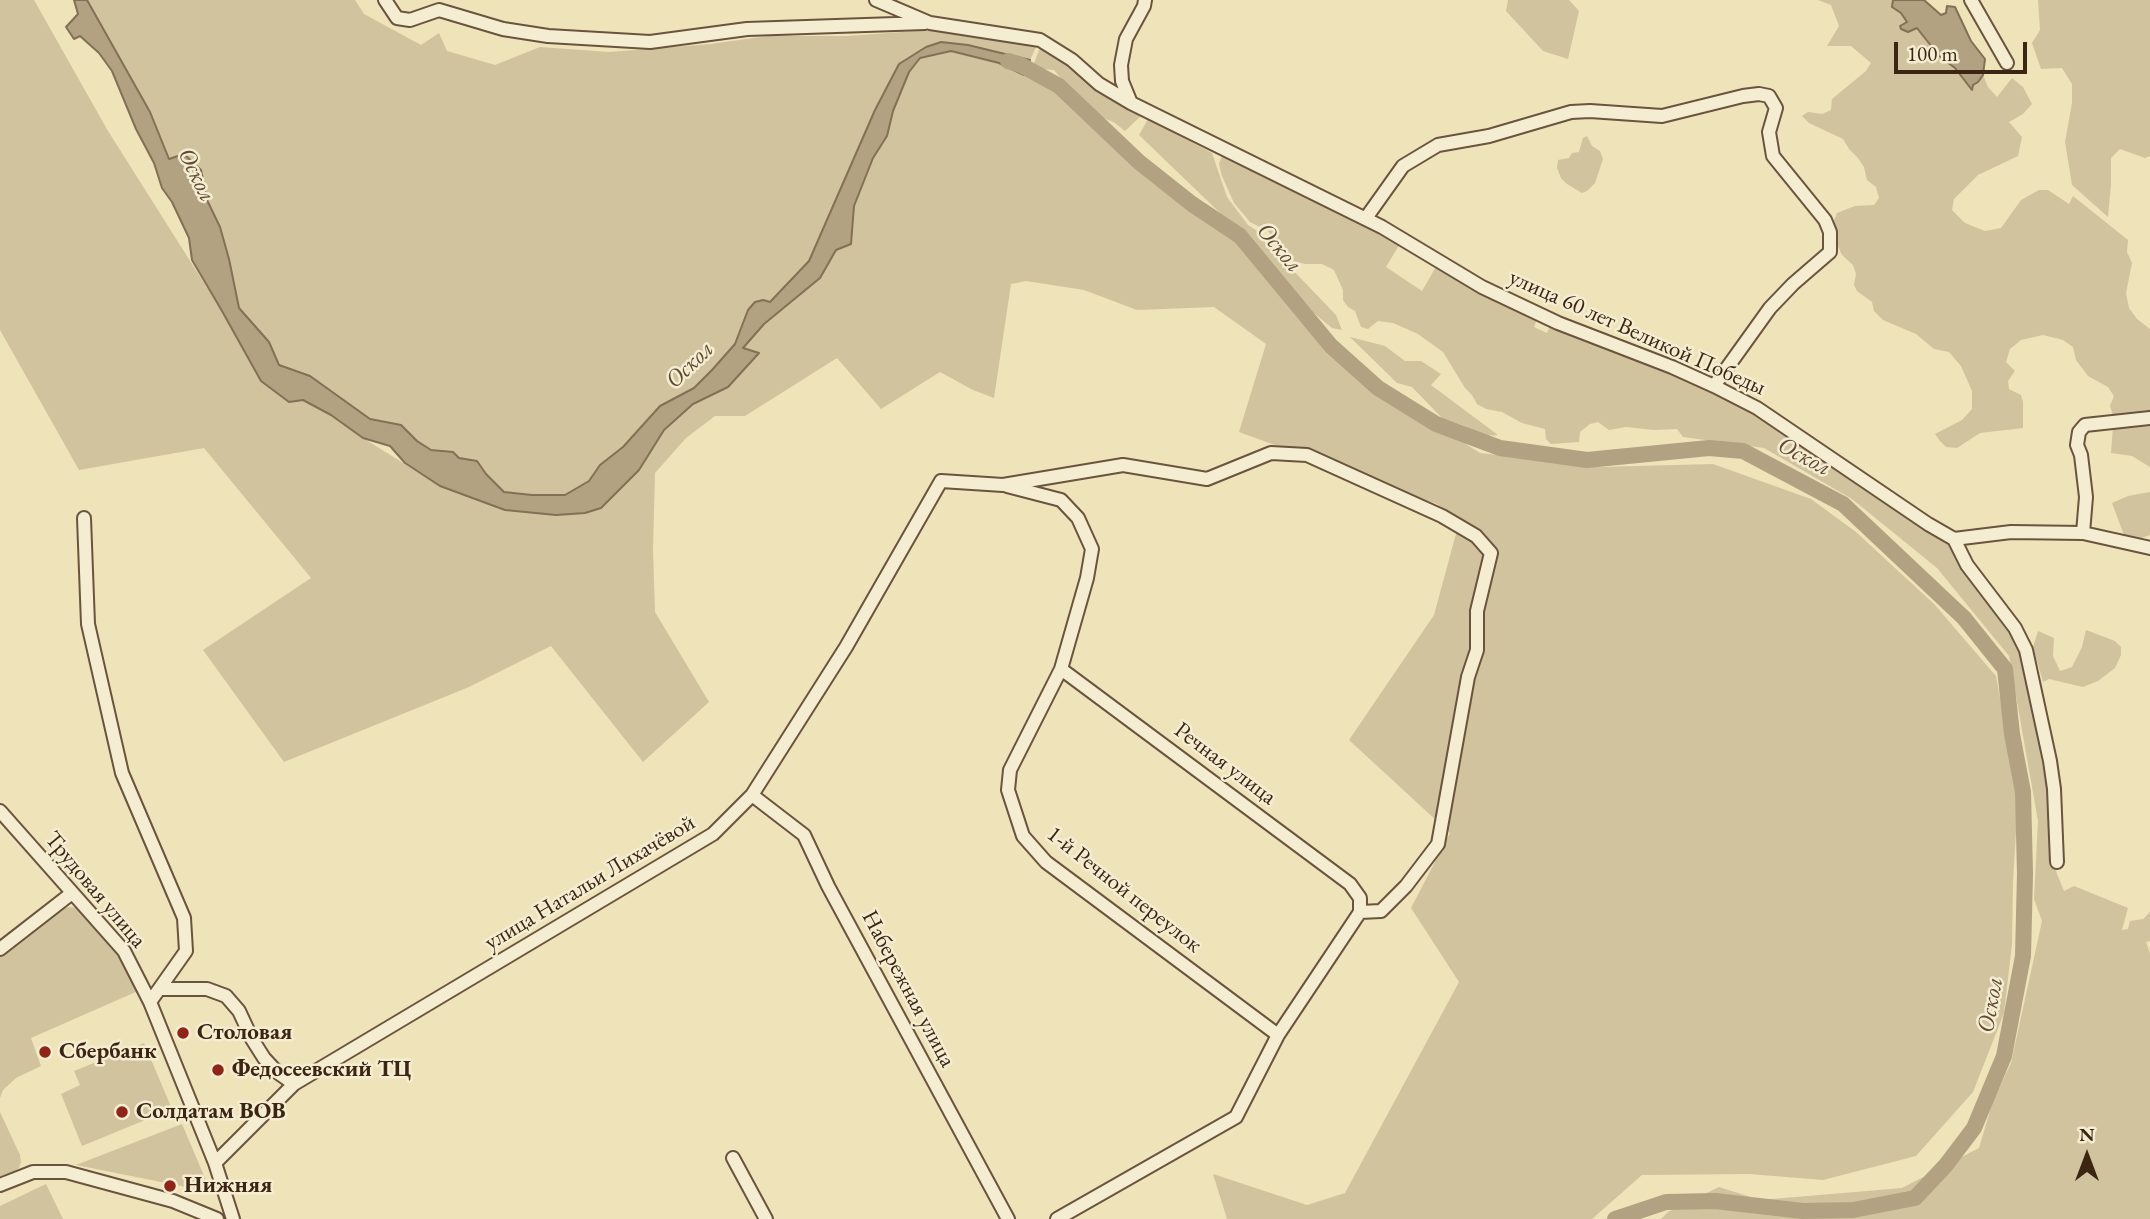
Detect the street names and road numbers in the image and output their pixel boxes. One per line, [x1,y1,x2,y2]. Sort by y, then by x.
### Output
street label: улица 60 лет Великой Победы [1504,264,1770,402]
street label: Речная улица [1169,717,1281,811]
street label: улица Натальи Лихачёвой [480,809,700,957]
street label: 1-й Речной переулок [1041,821,1207,959]
street label: Трудовая улица [38,826,152,954]
street label: Набережная улица [855,906,961,1072]

